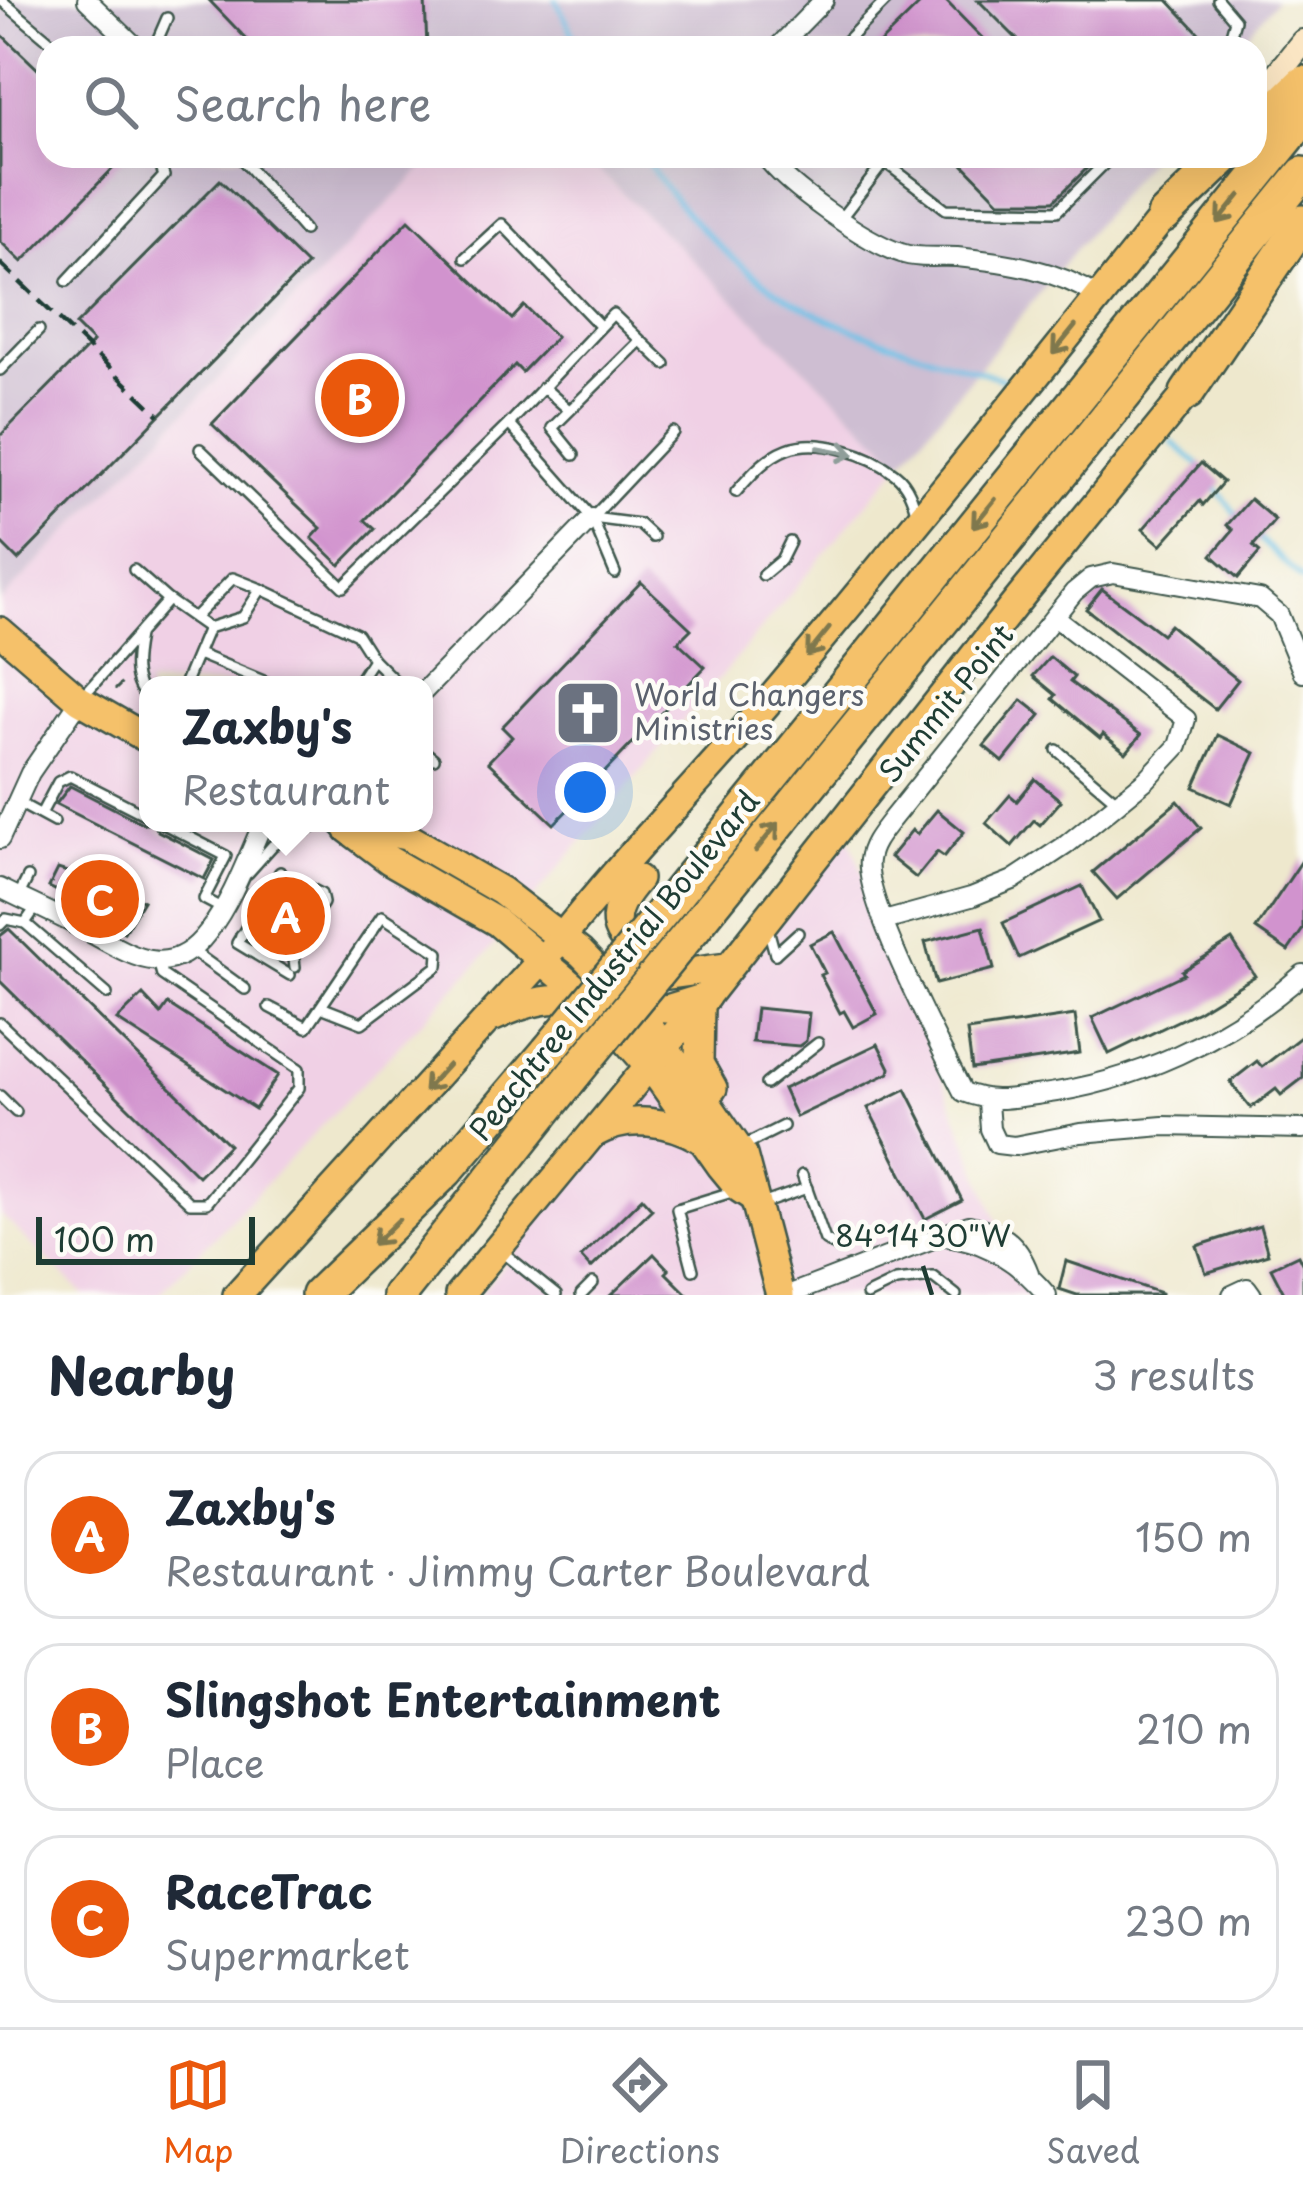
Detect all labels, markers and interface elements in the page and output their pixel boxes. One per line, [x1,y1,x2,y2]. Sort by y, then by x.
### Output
search box [36,36,1267,168]
text: Search here [174,68,431,136]
icon: search [78,69,144,135]
one-way arrow [1216,193,1243,225]
one-way arrow [1051,324,1078,355]
pin: B [321,353,399,443]
one-way arrow [816,440,854,463]
one-way arrow [971,496,998,528]
street label: Summit Point [867,613,1023,792]
one-way arrow [805,626,831,658]
place label: World Changers Ministries [634,671,864,750]
popup [139,676,433,832]
church icon: World Changers Ministries [553,678,623,748]
text: Zaxby's [182,691,352,759]
text: Restaurant [182,759,390,818]
your location [555,762,615,822]
street label: Peachtree Industrial Boulevard [457,779,769,1149]
one-way arrow [753,822,780,853]
pin: C [61,854,139,944]
pin: A [247,871,325,961]
one-way arrow [423,1062,450,1092]
scale bar [36,1211,255,1264]
text: 84°14'30"W [835,1212,1011,1257]
text: 100 m [54,1213,155,1263]
one-way arrow [372,1217,401,1245]
text: Nearby [48,1335,235,1412]
text: 3 results [1092,1344,1255,1403]
text: Zaxby's [165,1472,336,1540]
text: A [75,1506,105,1565]
text: 150 m [1135,1506,1252,1565]
text: Restaurant · Jimmy Carter Boulevard [165,1540,870,1599]
text: Slingshot Entertainment [165,1664,721,1732]
text: B [77,1698,103,1757]
text: 210 m [1136,1698,1252,1757]
text: Place [165,1732,265,1791]
text: RaceTrac [165,1856,372,1924]
text: C [75,1890,105,1949]
text: 230 m [1125,1890,1252,1949]
text: Supermarket [165,1924,410,1983]
tab: Map [163,2052,234,2174]
tab: Directions [560,2052,720,2174]
tab: Saved [1046,2052,1140,2174]

